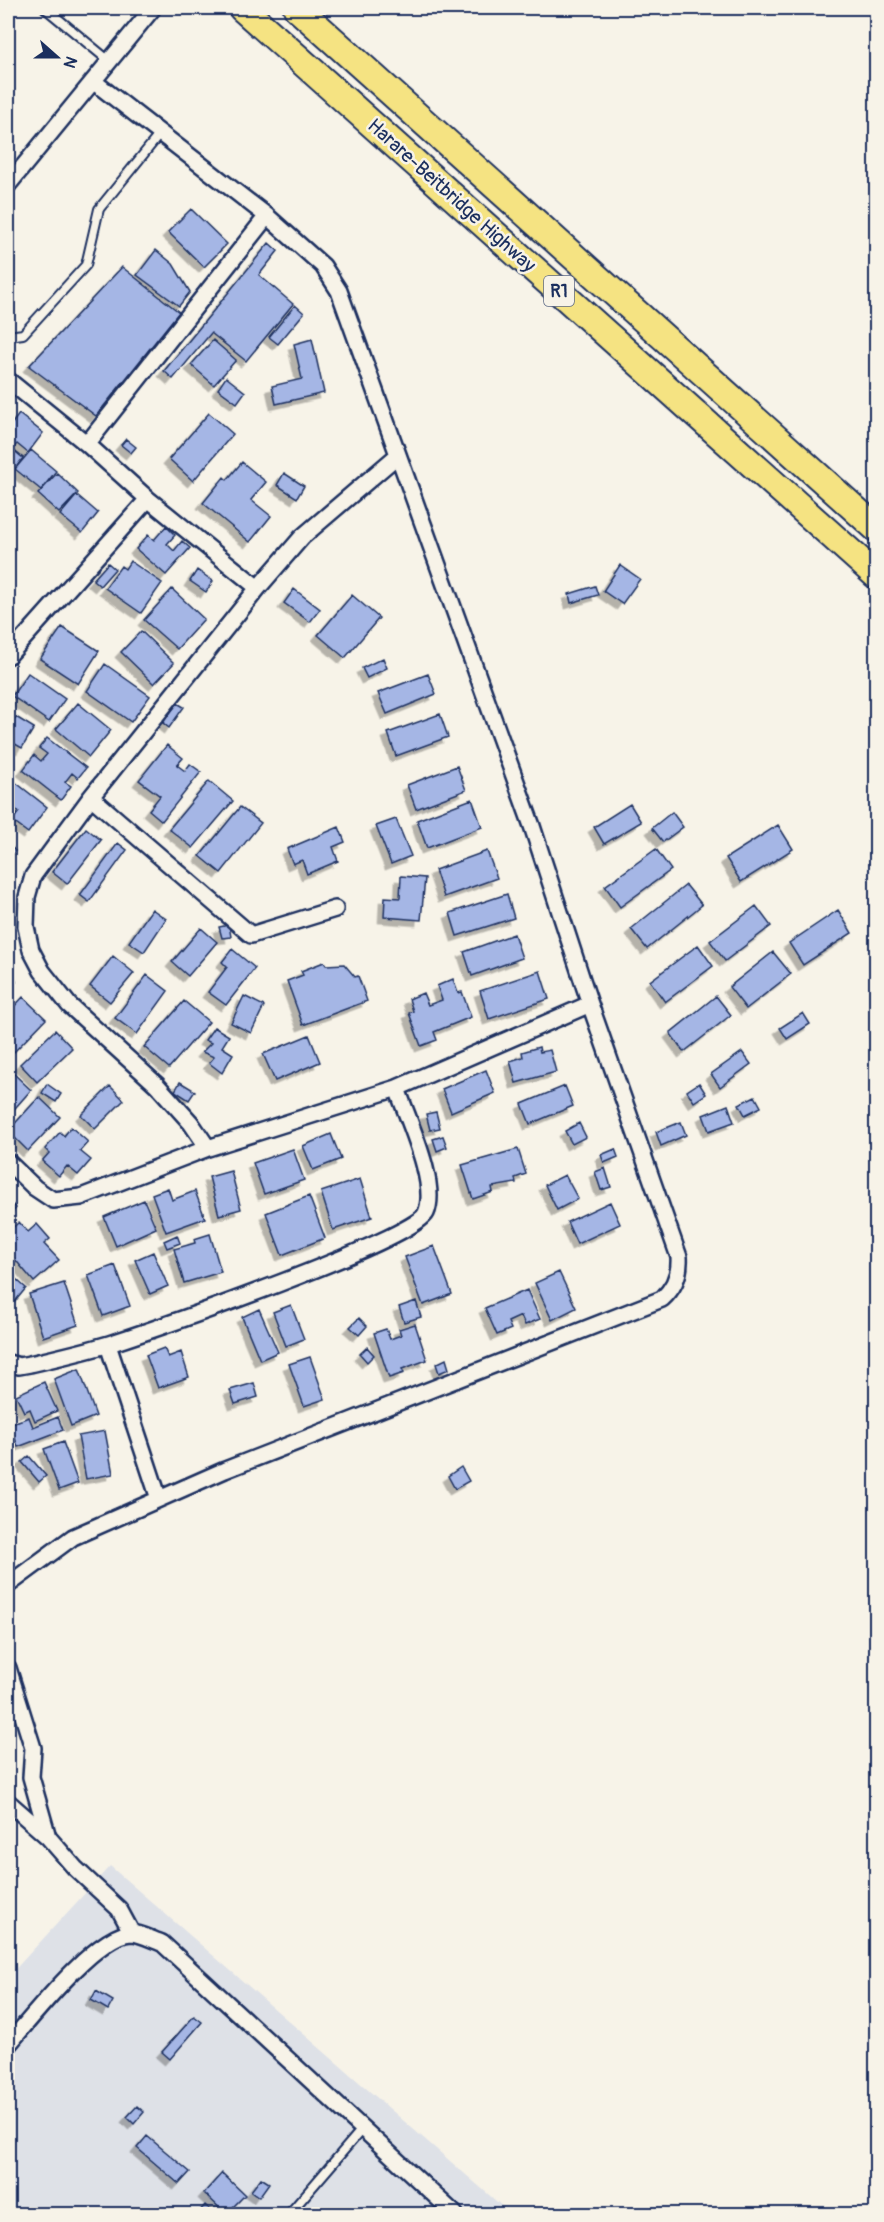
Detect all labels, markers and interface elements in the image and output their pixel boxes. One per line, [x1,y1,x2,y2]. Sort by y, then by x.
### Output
north arrow [27,27,87,87]
text: N [59,53,81,71]
street label: Harare-Beitbridge Highway [362,113,541,278]
road number: R1 [544,276,574,306]

